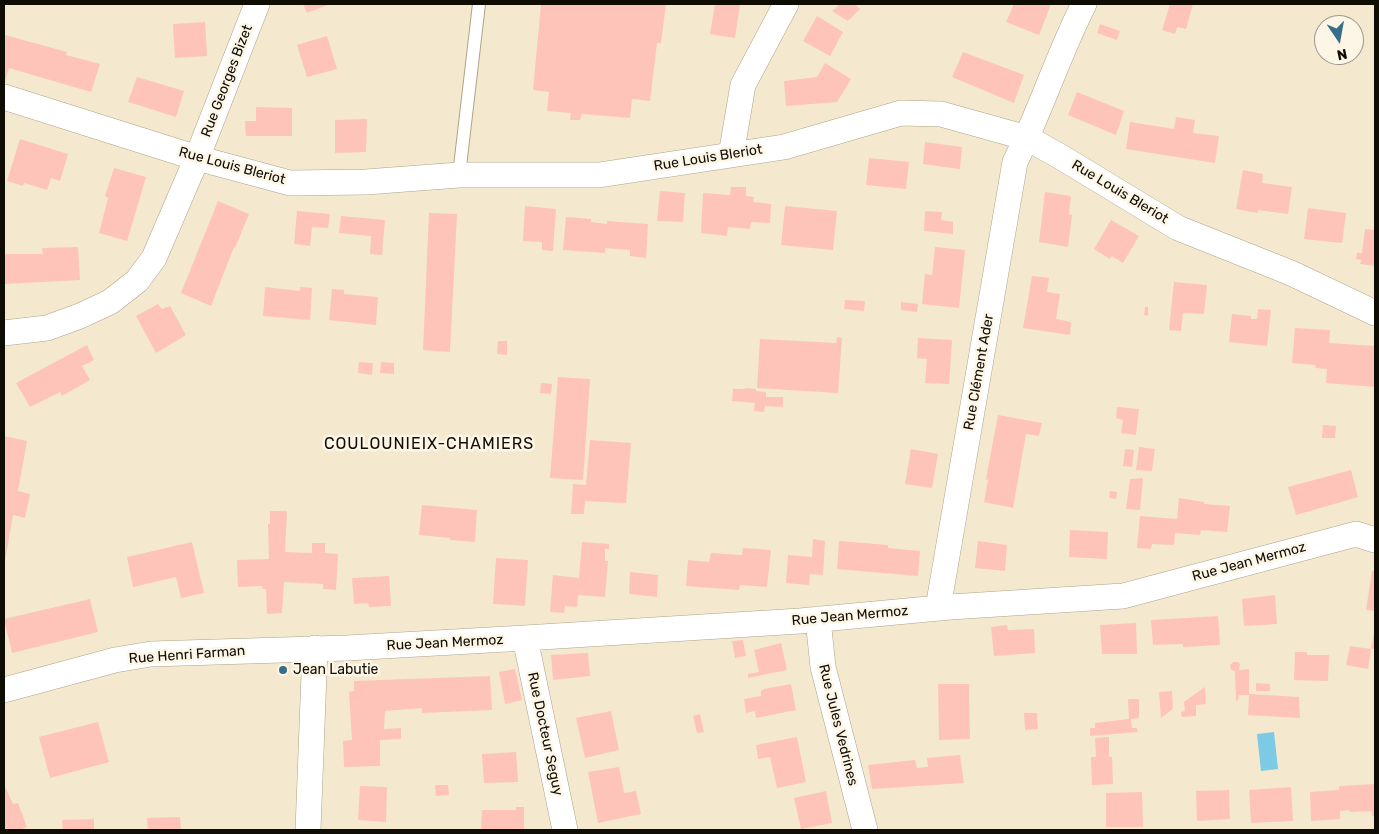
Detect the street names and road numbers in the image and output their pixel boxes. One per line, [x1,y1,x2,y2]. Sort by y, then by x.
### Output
street label: Rue Georges Bizet [198,22,256,140]
street label: Rue Louis Bleriot [652,141,764,175]
street label: Rue Louis Bleriot [177,144,287,188]
street label: Rue Louis Bleriot [1069,157,1171,227]
street label: Rue Clément Ader [961,313,997,431]
street label: Rue Jean Mermoz [1190,539,1308,585]
street label: Rue Jean Mermoz [791,603,909,629]
street label: Rue Jean Mermoz [386,632,504,654]
street label: Rue Henri Farman [128,643,246,667]
street label: Rue Jules Vedrines [815,662,861,788]
street label: Rue Docteur Seguy [524,671,566,797]

